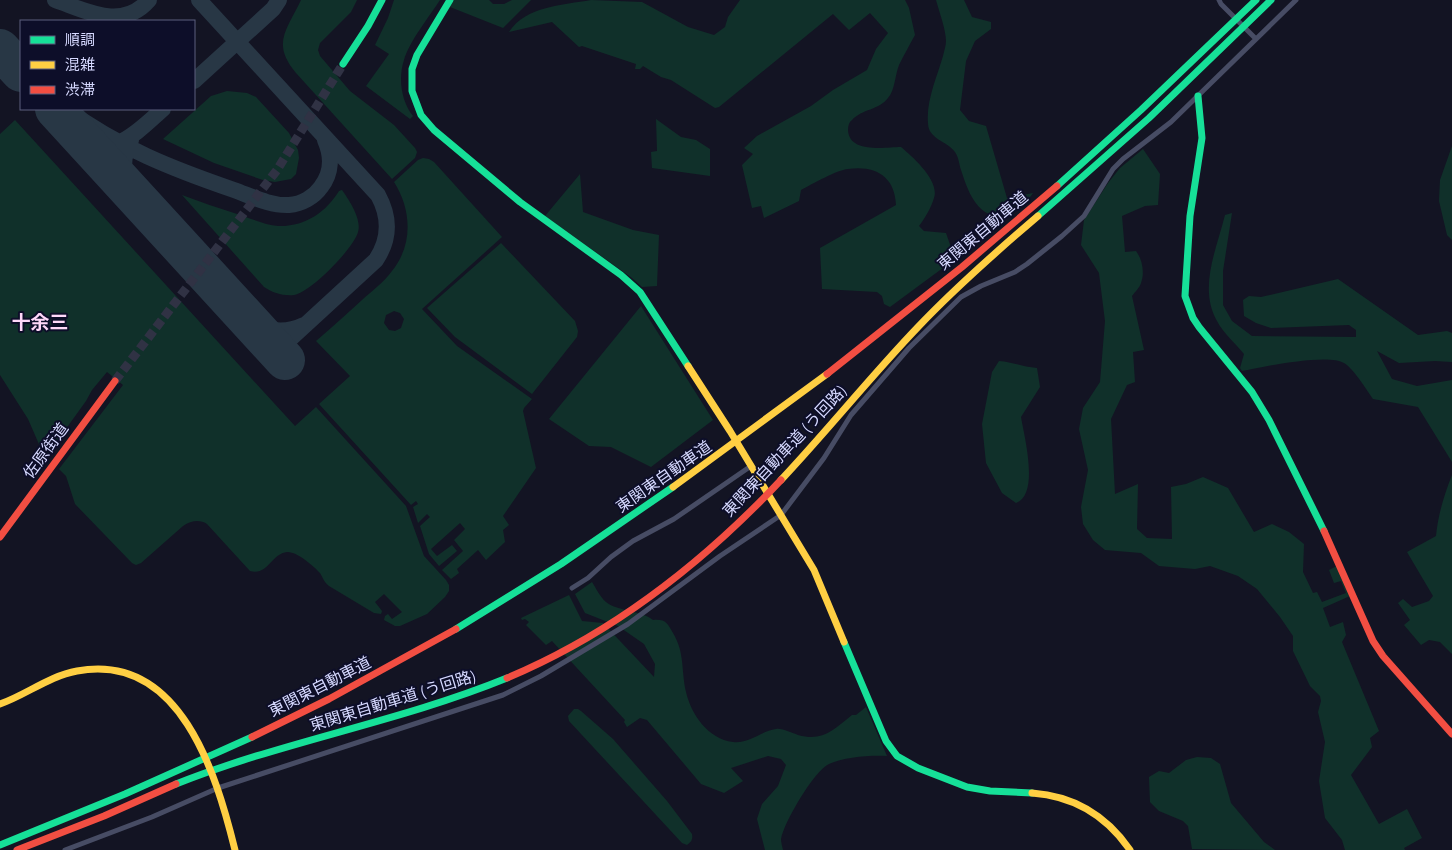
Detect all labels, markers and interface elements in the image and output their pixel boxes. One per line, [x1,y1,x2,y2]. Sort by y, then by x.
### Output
legend [20,20,195,110]
text: 順調 [65,30,95,51]
text: 混雑 [65,55,95,76]
text: 渋滞 [65,80,95,101]
street label: 東関東自動車道 [933,187,1033,275]
district label: 十余三 [11,310,69,337]
street label: 東関東自動車道 (う回路) [718,380,852,522]
street label: 佐原街道 [18,419,74,483]
street label: 東関東自動車道 [612,436,716,518]
street label: 東関東自動車道 [265,652,375,722]
street label: 東関東自動車道 (う回路) [307,665,479,737]

